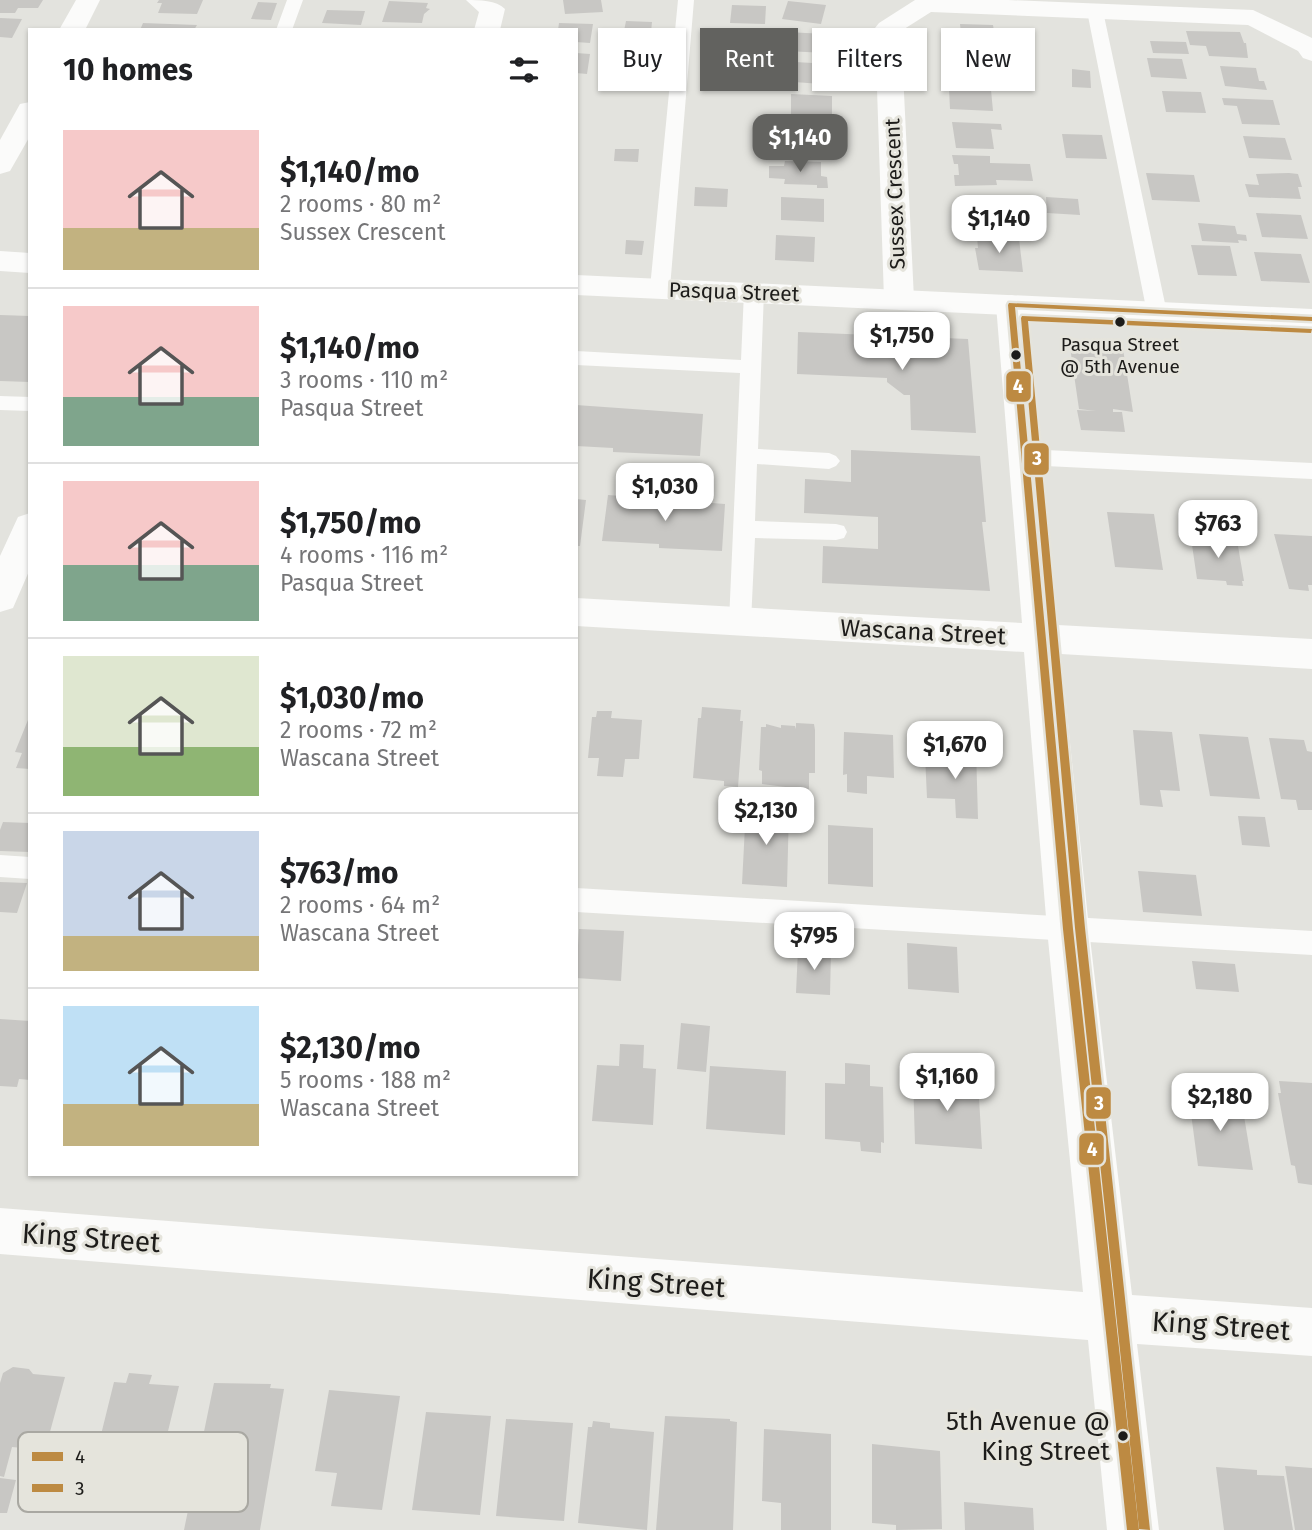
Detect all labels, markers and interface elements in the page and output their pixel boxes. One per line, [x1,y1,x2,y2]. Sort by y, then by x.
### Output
chip: Buy [598,28,686,91]
chip: Rent [700,28,798,91]
chip: Filters [812,28,927,91]
chip: New [941,28,1035,91]
icon: filters [505,51,543,89]
text: 10 homes [63,52,193,88]
pin: $1,140 [743,114,857,174]
street label: Sussex Crescent [879,118,911,270]
text: $1,140 [769,123,831,151]
text: $1,140/mo [280,154,420,190]
icon: home [119,158,203,242]
text: 2 rooms · 80 m² [280,190,441,218]
pin: $1,140 [942,196,1056,255]
text: $1,140 [968,204,1030,232]
text: Sussex Crescent [280,218,446,246]
street label: Pasqua Street [668,277,800,307]
pin: $1,750 [845,312,959,372]
marker: Pasqua Street @ 5th Avenue [1113,315,1127,329]
text: $1,750 [870,321,934,349]
text: $1,140/mo [280,330,420,366]
place label: Pasqua Street @ 5th Avenue [1060,333,1180,378]
icon: home [119,334,203,418]
unlabelled marker [1009,348,1023,362]
text: 3 rooms · 110 m² [280,366,448,394]
line badge: 4 [1005,370,1032,403]
text: 4 [1013,375,1024,398]
text: Pasqua Street [280,394,423,422]
line badge: 3 [1023,442,1050,476]
text: 3 [1031,447,1042,470]
pin: $1,030 [608,463,722,523]
text: $1,030 [632,472,698,500]
pin: $763 [1177,500,1259,560]
text: $1,750/mo [280,505,421,541]
icon: home [119,509,203,593]
text: $763 [1194,509,1242,537]
text: 4 rooms · 116 m² [280,541,448,569]
text: Pasqua Street [280,569,423,597]
street label: Wascana Street [839,614,1007,650]
text: $1,030/mo [280,680,424,716]
icon: home [119,684,203,768]
text: 2 rooms · 72 m² [280,716,437,744]
pin: $1,670 [898,722,1012,781]
text: $1,670 [923,730,987,758]
text: Wascana Street [280,744,439,772]
pin: $2,130 [709,788,823,847]
text: $2,130 [734,796,798,824]
text: $763/mo [280,855,399,891]
icon: home [119,859,203,943]
text: 2 rooms · 64 m² [280,891,440,919]
pin: $795 [773,912,855,972]
text: Wascana Street [280,919,439,947]
text: $795 [790,921,838,949]
text: $2,130/mo [280,1030,421,1066]
icon: home [119,1034,203,1118]
pin: $1,160 [890,1054,1004,1113]
text: $1,160 [916,1062,978,1090]
text: 5 rooms · 188 m² [280,1066,451,1094]
pin: $2,180 [1163,1074,1277,1133]
text: $2,180 [1188,1082,1253,1110]
line badge: 3 [1085,1086,1112,1120]
text: 3 [1093,1092,1104,1115]
text: Wascana Street [280,1094,439,1122]
line badge: 4 [1078,1132,1105,1166]
text: 4 [1087,1138,1098,1161]
street label: King Street [21,1217,162,1259]
street label: King Street [586,1262,727,1304]
street label: King Street [1151,1305,1292,1347]
place label: 5th Avenue @ King Street [946,1406,1111,1467]
marker: 5th Avenue @ King Street [1116,1429,1130,1443]
legend [18,1432,248,1512]
text: 4 [75,1445,85,1468]
text: 3 [75,1477,84,1500]

